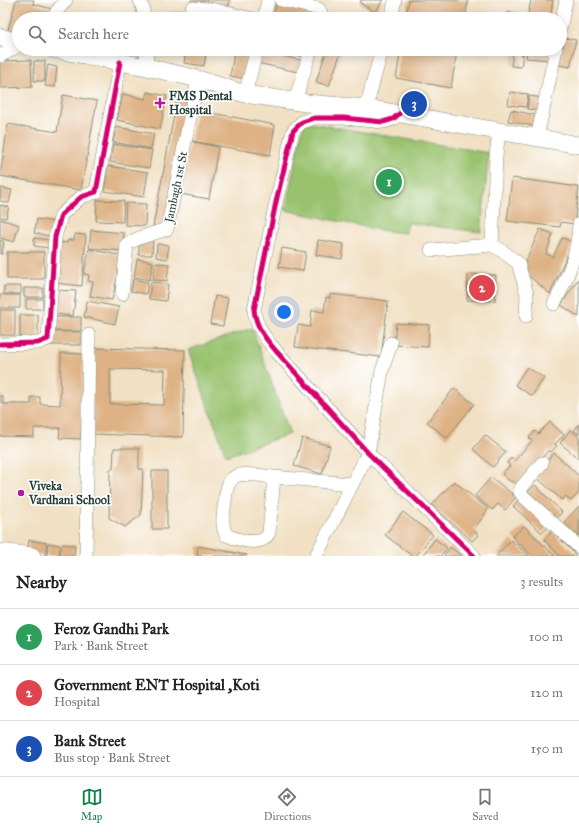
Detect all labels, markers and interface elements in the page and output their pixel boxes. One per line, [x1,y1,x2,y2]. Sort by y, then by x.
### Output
search box [12,12,567,56]
icon: search [26,23,48,45]
text: Search here [58,25,129,43]
place label: FMS Dental Hospital [169,89,233,118]
pin: 3 [401,89,427,119]
marker: FMS Dental Hospital [154,97,166,109]
street label: Jambagh 1st St [161,149,192,226]
pin: 1 [376,167,402,197]
pin: 2 [469,273,495,303]
your location [274,302,294,322]
place label: Viveka Vardhani School [28,479,111,507]
marker: Viveka Vardhani School [16,488,26,498]
text: Nearby [16,572,67,593]
text: 3 results [520,574,563,590]
text: Feroz Gandhi Park [54,620,169,638]
text: 1 [26,629,32,645]
text: 100 m [529,629,563,645]
text: Park · Bank Street [54,638,148,654]
text: Government ENT Hospital ,Koti [54,676,260,694]
text: 2 [26,685,32,701]
text: 120 m [530,685,563,701]
text: Hospital [54,694,100,710]
text: Bank Street [54,732,126,750]
text: 3 [26,741,32,757]
text: 150 m [531,741,563,757]
text: Bus stop · Bank Street [54,750,170,766]
tab: Map [81,786,103,823]
tab: Directions [264,786,311,823]
tab: Saved [472,786,498,823]

